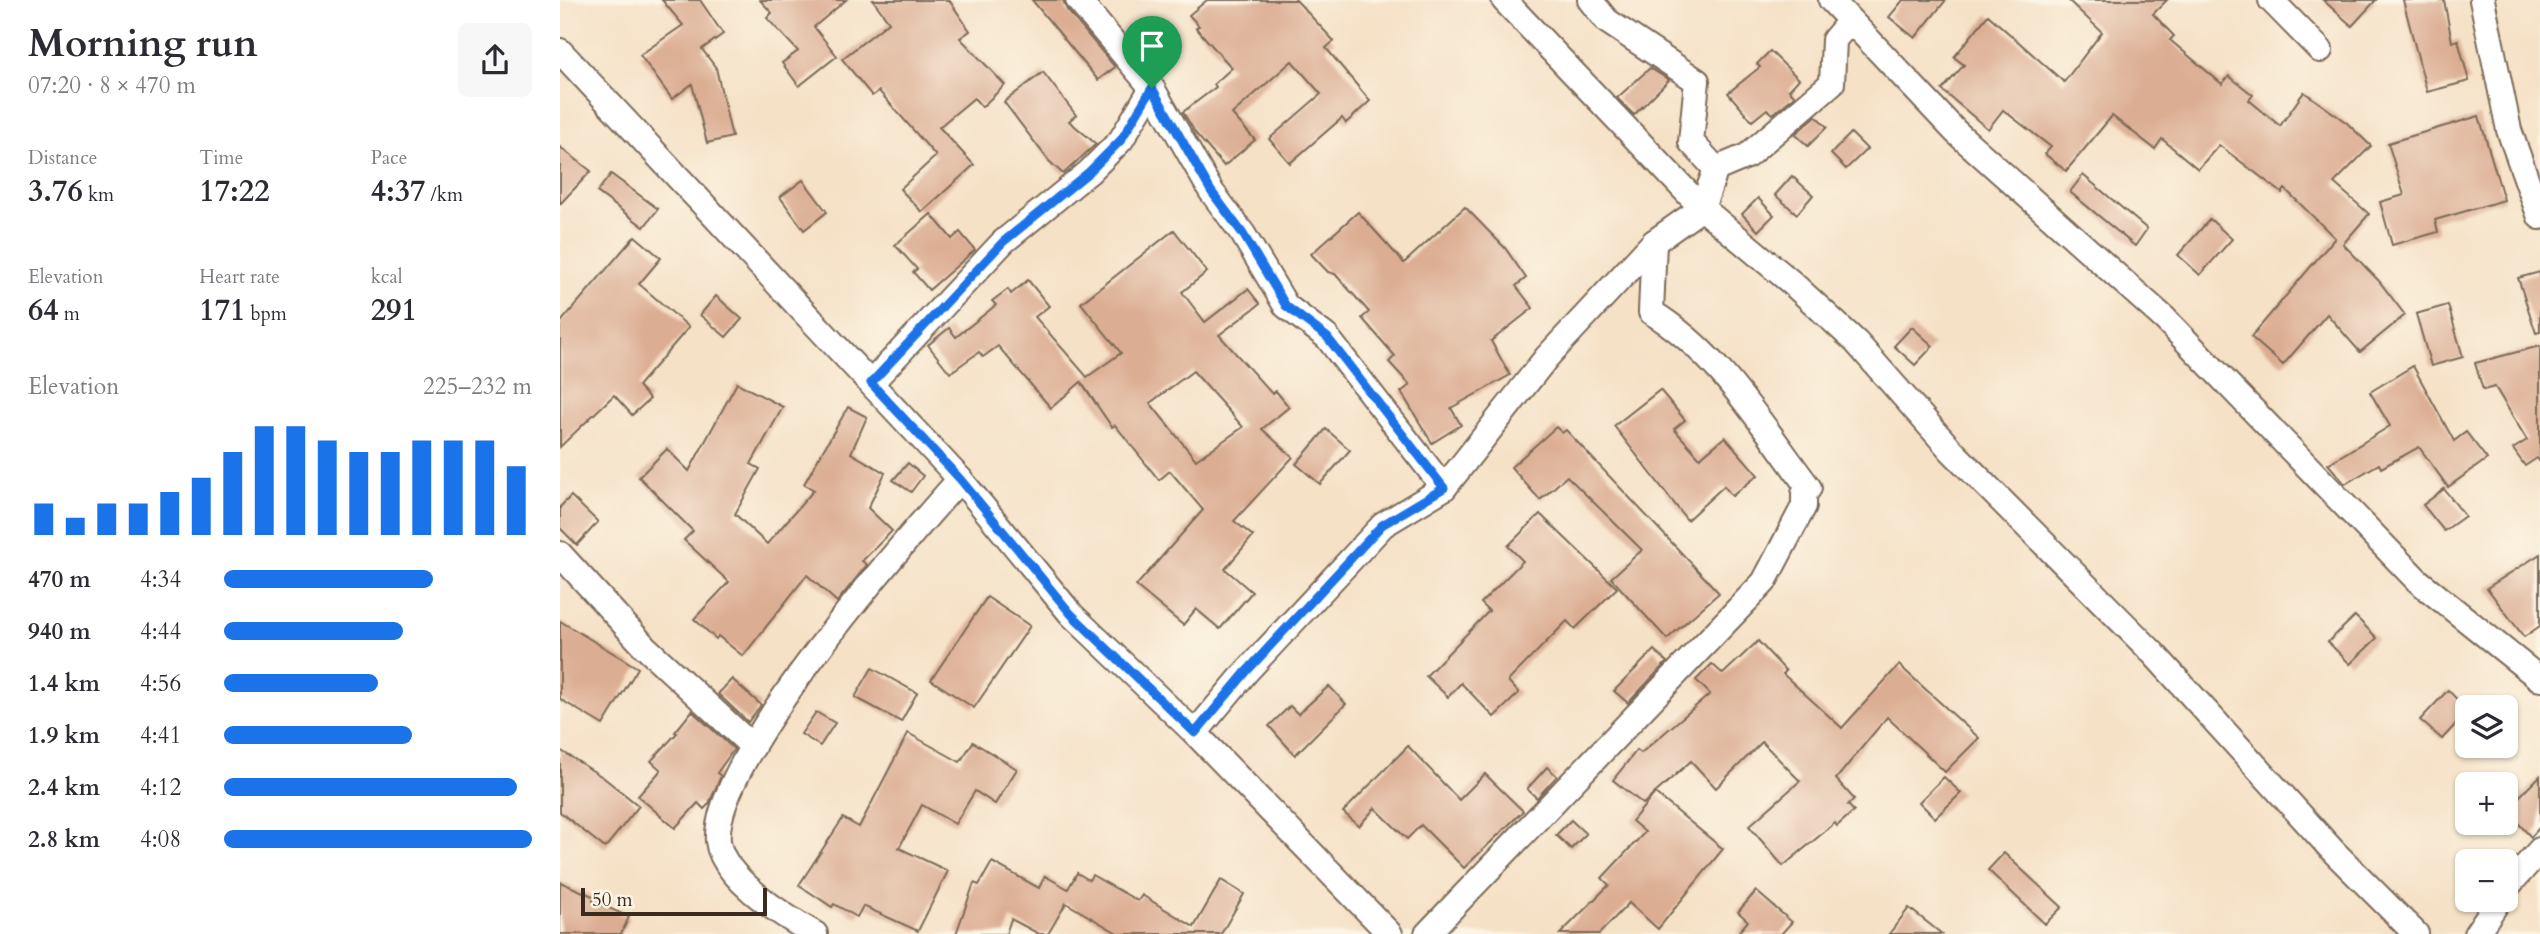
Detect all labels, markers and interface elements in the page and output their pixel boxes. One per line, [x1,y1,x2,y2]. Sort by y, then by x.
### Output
pin [1122,16,1182,88]
text: Morning run [28,18,258,70]
button: share [458,23,532,97]
icon: arrive [1133,27,1171,65]
text: 07:20 · 8 × 470 m [28,70,196,101]
text: Distance [28,145,97,171]
text: Time [199,145,243,171]
text: Pace [371,145,407,171]
text: 3.76 [28,171,83,212]
text: 17:22 [199,171,270,212]
text: 4:37 [371,171,425,212]
text: km [83,182,114,208]
text: /km [425,182,463,208]
text: Elevation [28,264,103,290]
text: Heart rate [199,264,280,290]
text: kcal [371,264,403,290]
text: 64 [28,290,59,331]
text: 171 [199,290,245,331]
text: 291 [371,290,417,331]
text: m [59,301,80,327]
text: bpm [245,301,287,327]
text: Elevation [28,371,119,402]
text: 225–232 m [423,371,532,402]
text: 470 m [28,564,91,595]
text: 4:34 [140,564,181,595]
text: 940 m [28,616,91,647]
text: 4:44 [140,616,181,647]
text: 1.4 km [28,668,100,699]
text: 4:56 [140,668,181,699]
map controls [2455,695,2518,912]
button: layers [2455,695,2518,758]
text: 1.9 km [28,720,100,751]
text: 4:41 [140,720,181,751]
text: 2.4 km [28,772,100,803]
text: 4:12 [140,772,181,803]
button: + [2455,772,2518,835]
text: 2.8 km [28,824,100,855]
text: 4:08 [140,824,181,855]
button: − [2455,849,2518,912]
scale bar [581,885,766,917]
text: 50 m [592,887,633,913]

